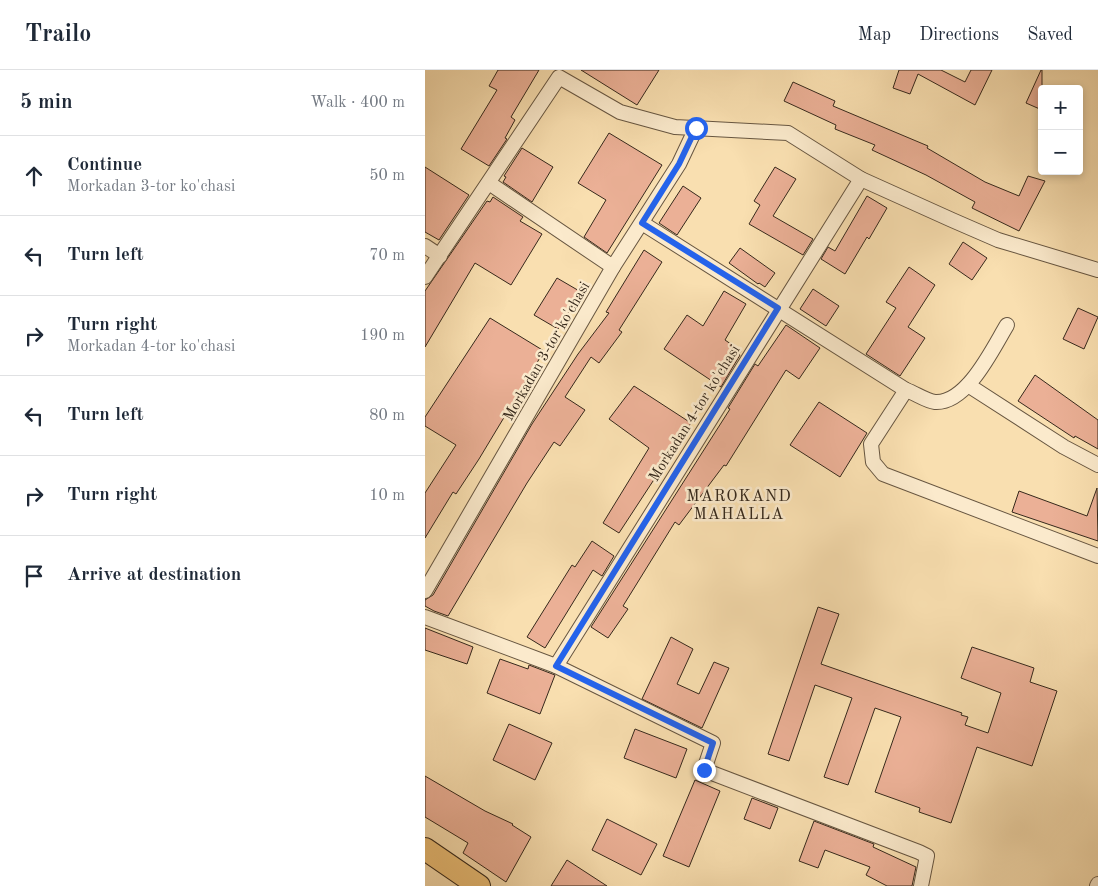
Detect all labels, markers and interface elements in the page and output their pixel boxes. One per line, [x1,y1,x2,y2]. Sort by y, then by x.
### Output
text: Trailo [25,23,91,47]
text: Map [858,26,891,44]
text: Directions [919,26,999,44]
text: Saved [1027,26,1073,44]
map controls [1038,85,1083,175]
button: + [1038,85,1083,130]
text: 5 min [20,92,73,113]
text: Walk · 400 m [310,95,405,111]
route start [685,117,708,140]
button: − [1038,130,1083,175]
text: Continue [67,156,142,175]
icon: ahead [20,162,48,190]
text: 50 m [369,168,405,184]
text: Morkadan 3-tor ko'chasi [67,179,235,195]
icon: left [20,242,48,270]
text: Turn left [67,246,144,265]
text: 70 m [369,248,405,264]
street label: Morkadan 3-tor ko'chasi [501,280,593,424]
text: Turn right [67,316,157,335]
icon: right [20,322,48,350]
text: 190 m [360,328,405,344]
text: Morkadan 4-tor ko'chasi [67,339,235,355]
street label: Morkadan 4-tor ko'chasi [647,343,743,485]
icon: left [20,402,48,430]
text: Turn left [67,406,144,425]
text: 80 m [369,408,405,424]
icon: right [20,482,48,510]
text: Turn right [67,486,157,505]
text: 10 m [369,488,405,504]
district label: MAROKAND MAHALLA [686,489,792,523]
icon: arrive [20,562,48,590]
text: Arrive at destination [67,566,241,585]
route end [693,759,716,782]

